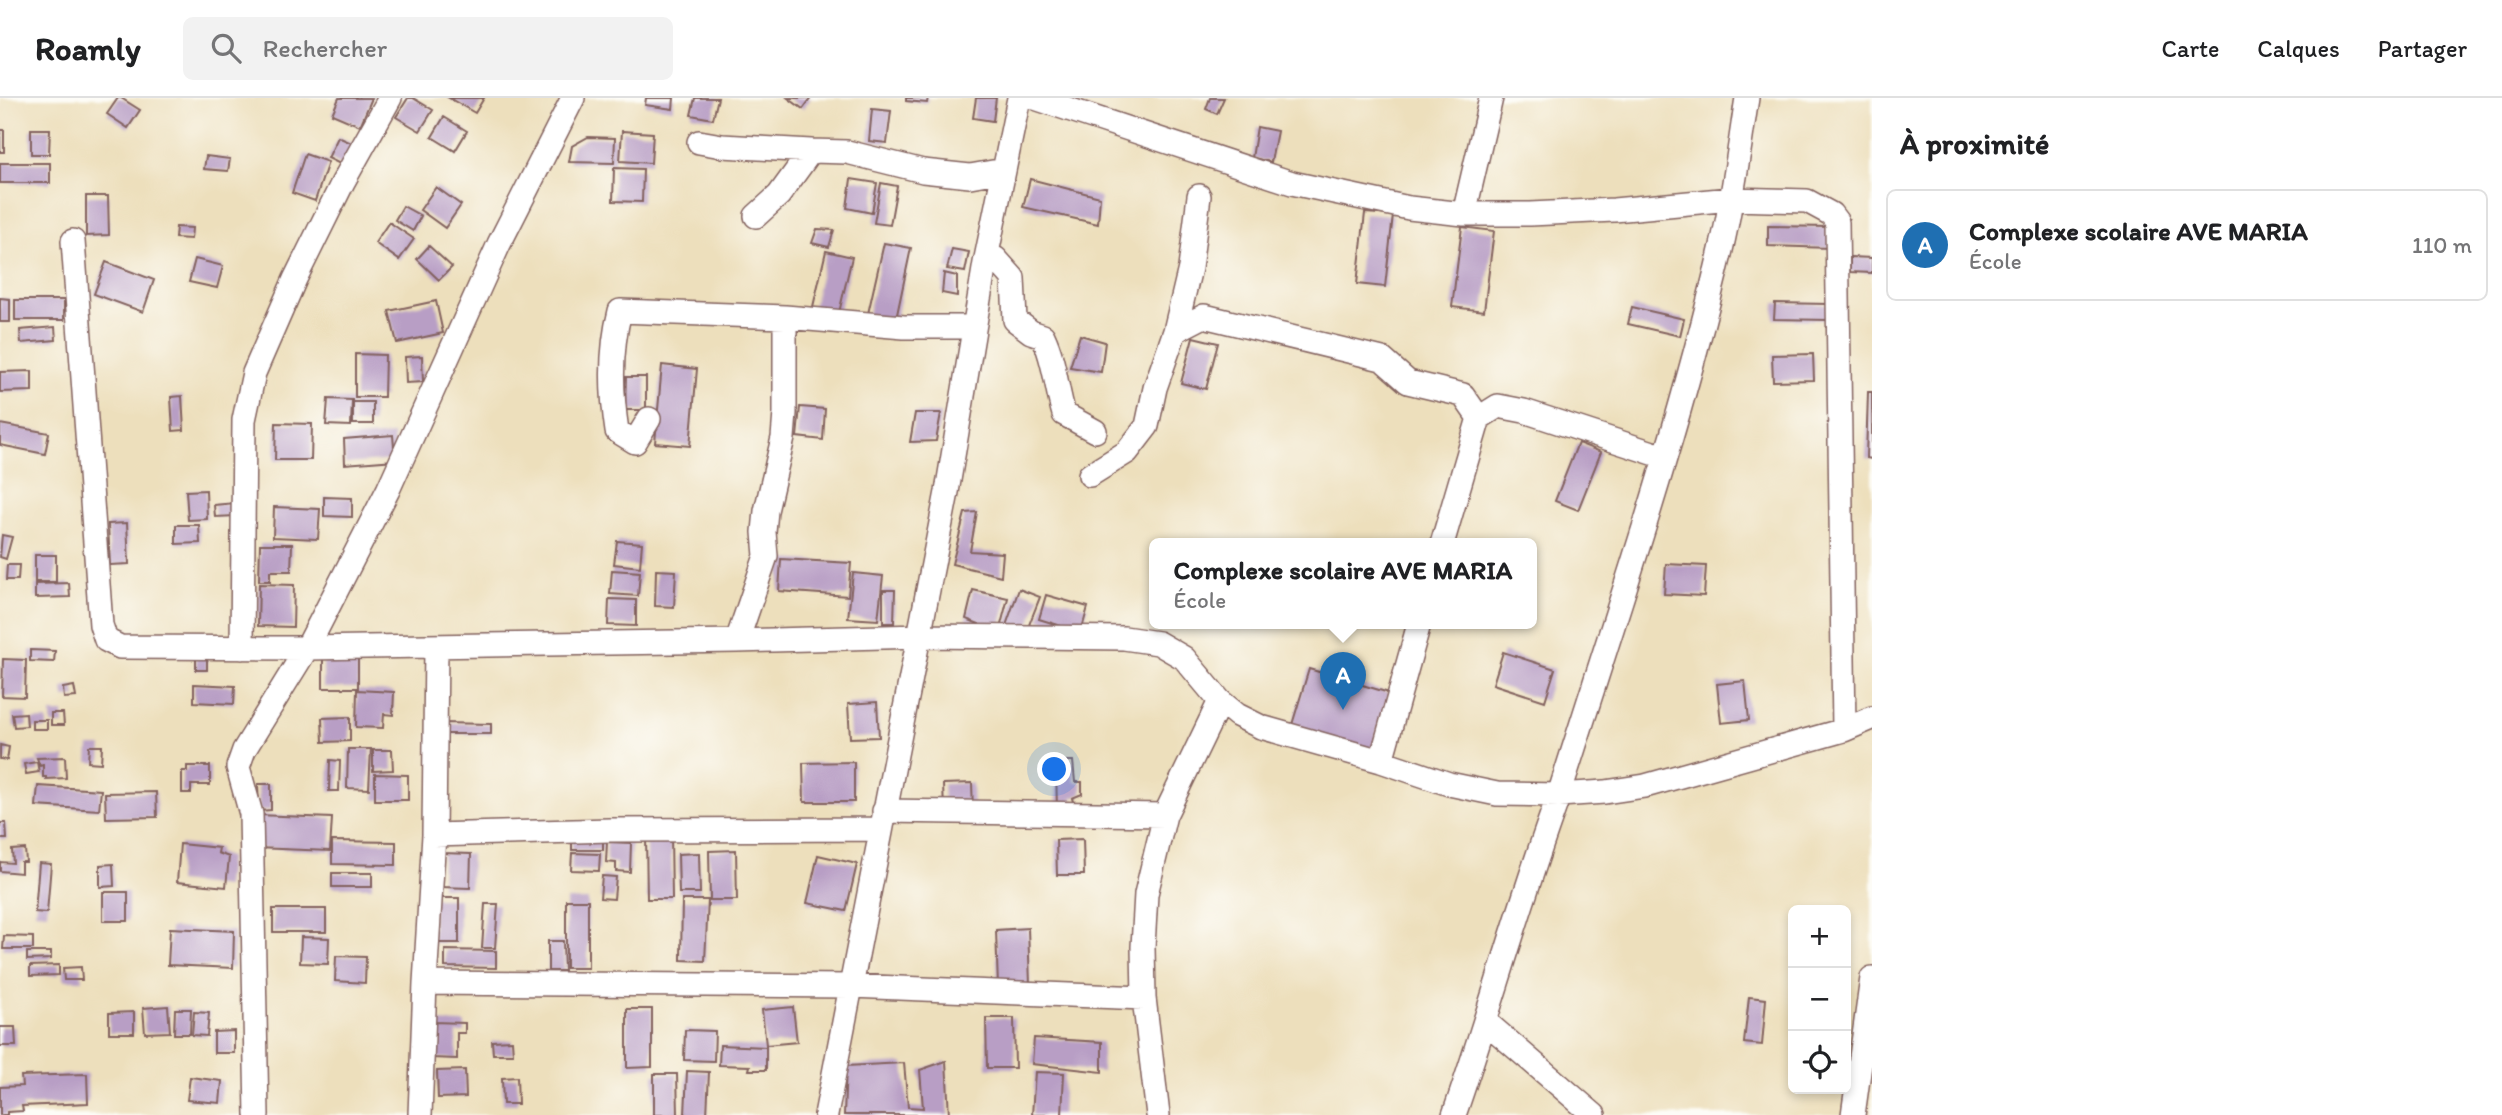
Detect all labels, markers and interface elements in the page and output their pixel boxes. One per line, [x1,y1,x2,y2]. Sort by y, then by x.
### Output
search box [183,17,673,80]
text: Roamly [35,29,141,68]
icon: search [207,29,245,67]
text: Rechercher [263,32,387,64]
text: Carte [2162,34,2219,63]
text: Calques [2257,34,2340,63]
text: Partager [2378,34,2467,63]
text: À proximité [1900,125,2049,162]
text: Complexe scolaire AVE MARIA [1969,215,2308,247]
text: A [1918,231,1932,259]
text: 110 m [2412,231,2472,259]
text: École [1969,247,2022,275]
popup [1149,538,1537,629]
text: Complexe scolaire AVE MARIA [1174,554,1512,586]
text: École [1174,586,1226,614]
pin: A [1320,652,1366,710]
your location [1037,752,1071,786]
map controls [1788,905,1851,1094]
button: + [1788,905,1851,968]
button: − [1788,968,1851,1031]
button: locate [1788,1031,1851,1094]

